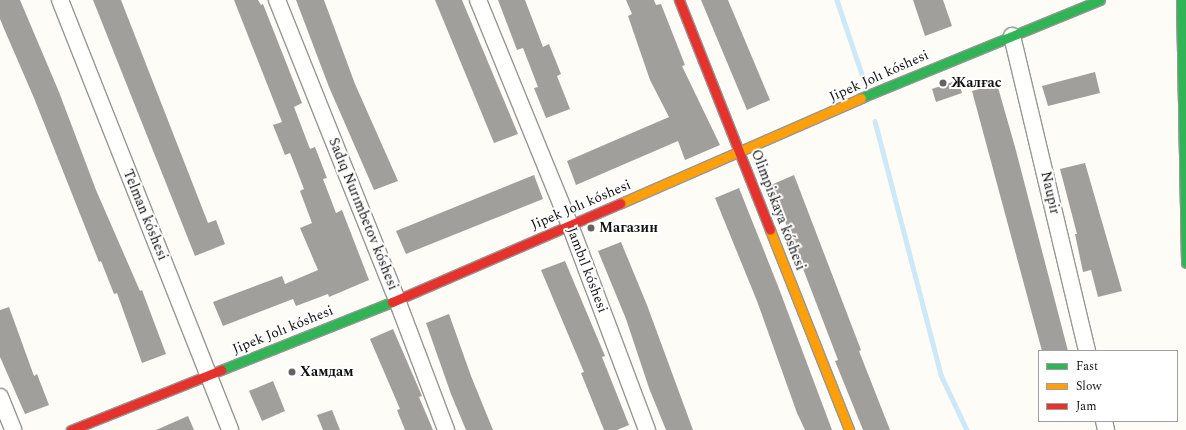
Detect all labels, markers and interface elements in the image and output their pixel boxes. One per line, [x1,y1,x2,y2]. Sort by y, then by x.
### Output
street label: Jipek Jolı kóshesi [827,47,931,105]
place label: Жалғас [951,75,1002,91]
marker: Жалғас [938,78,948,88]
street label: Sadıq Nurımbetov kóshesi [325,135,401,293]
street label: Olimpiskaya kóshesi [747,147,809,273]
street label: Telman kóshesi [119,167,171,263]
street label: Naupir [1037,170,1063,216]
street label: Jipek Jolı kóshesi [528,176,634,234]
place label: Магазин [599,220,658,236]
marker: Магазин [586,223,596,233]
street label: Jambıl kóshesi [563,225,611,315]
street label: Jipek Jolı kóshesi [230,302,336,358]
legend [1038,350,1178,422]
text: Fast [1076,357,1098,376]
place label: Хамдам [300,364,354,380]
marker: Хамдам [287,367,297,377]
text: Slow [1076,377,1101,396]
text: Jam [1076,397,1097,416]

